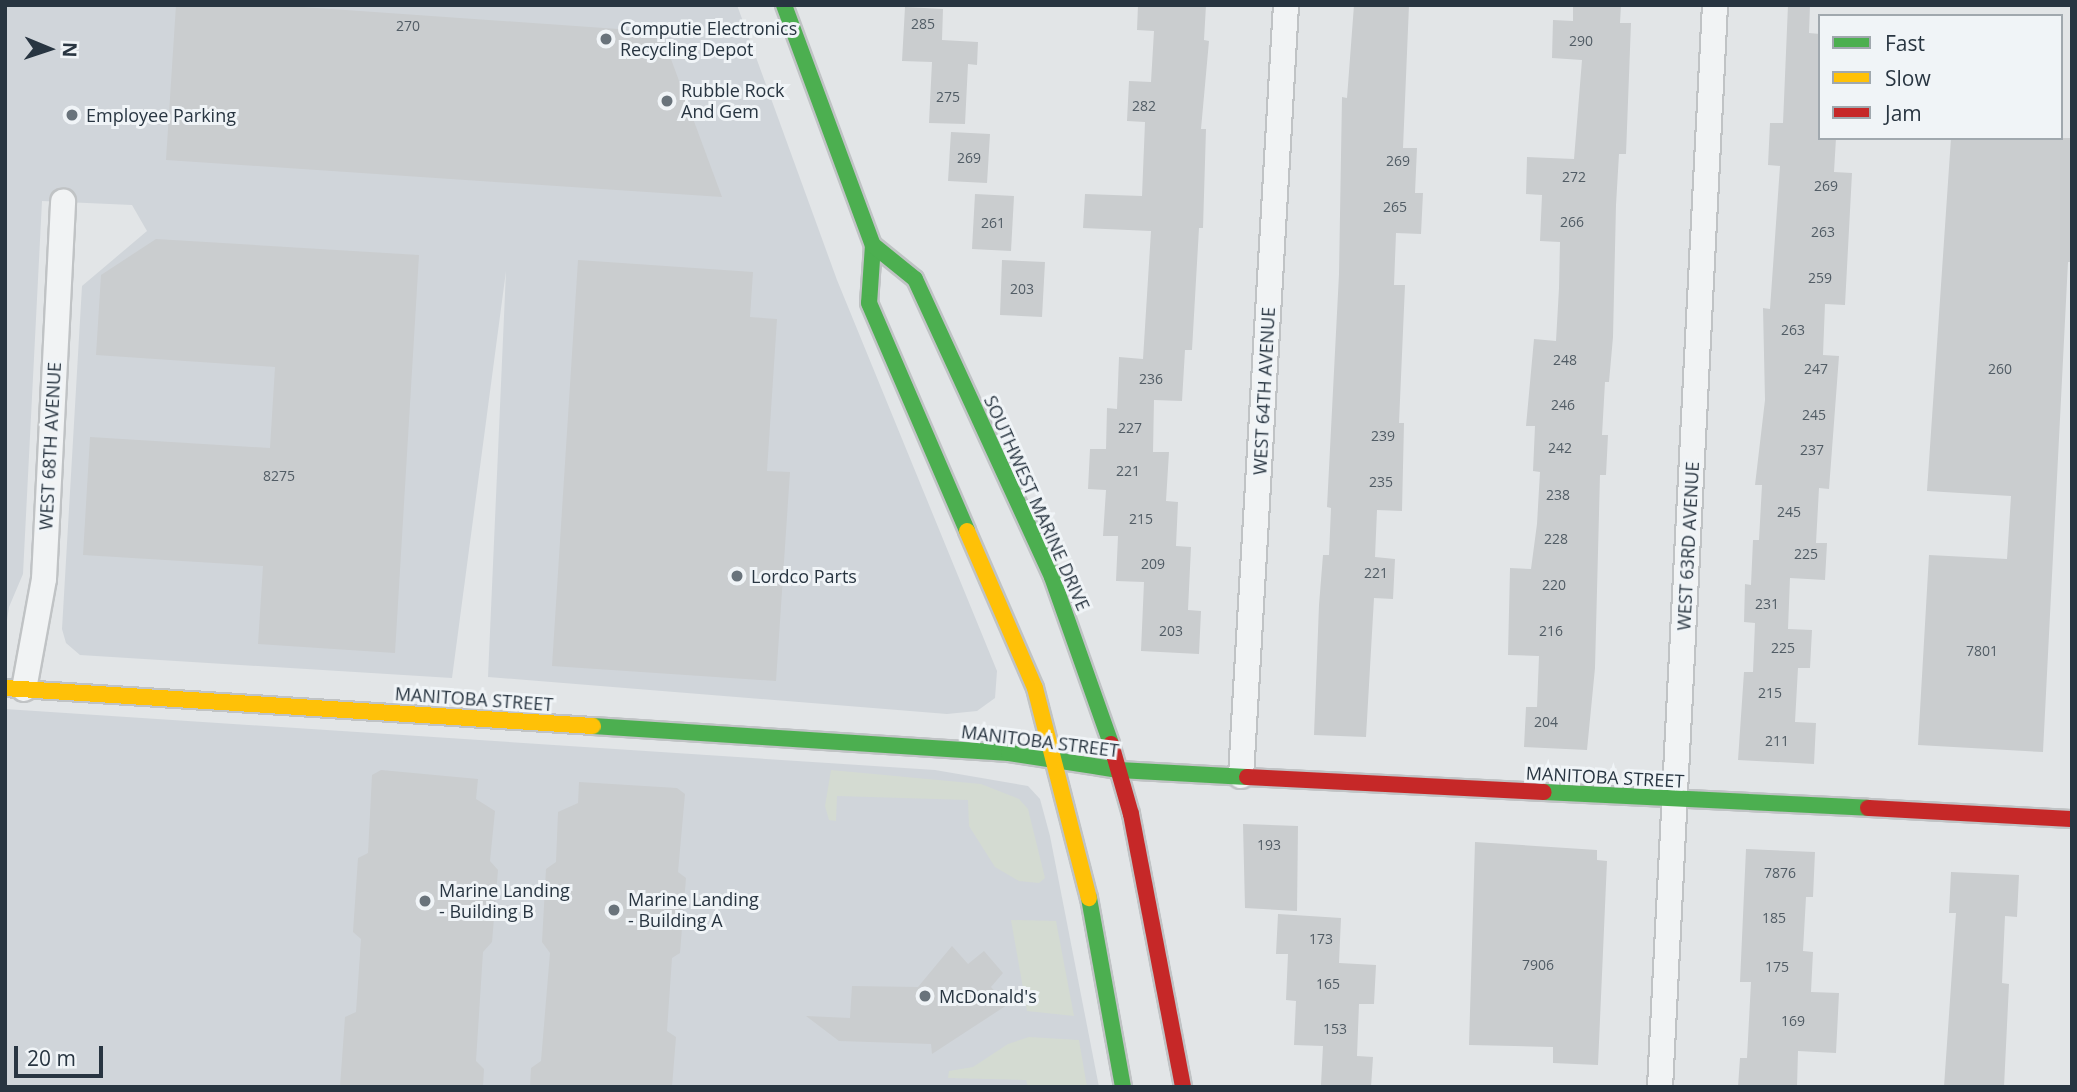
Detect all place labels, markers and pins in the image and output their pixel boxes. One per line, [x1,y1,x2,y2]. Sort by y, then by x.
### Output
place label: Computie Electronics Recycling Depot [620,18,797,60]
marker: Computie Electronics Recycling Depot [598,31,614,47]
place label: Rubble Rock And Gem [681,80,785,122]
marker: Rubble Rock And Gem [659,93,675,109]
place label: Employee Parking [86,104,236,126]
marker: Employee Parking [64,107,80,123]
place label: Lordco Parts [751,565,857,587]
marker: Lordco Parts [729,568,745,584]
place label: Marine Landing - Building B [439,880,570,922]
place label: Marine Landing - Building A [628,889,759,932]
marker: Marine Landing - Building B [417,893,433,909]
marker: Marine Landing - Building A [606,902,622,918]
place label: McDonald's [939,985,1037,1007]
marker: McDonald's [917,988,933,1004]

